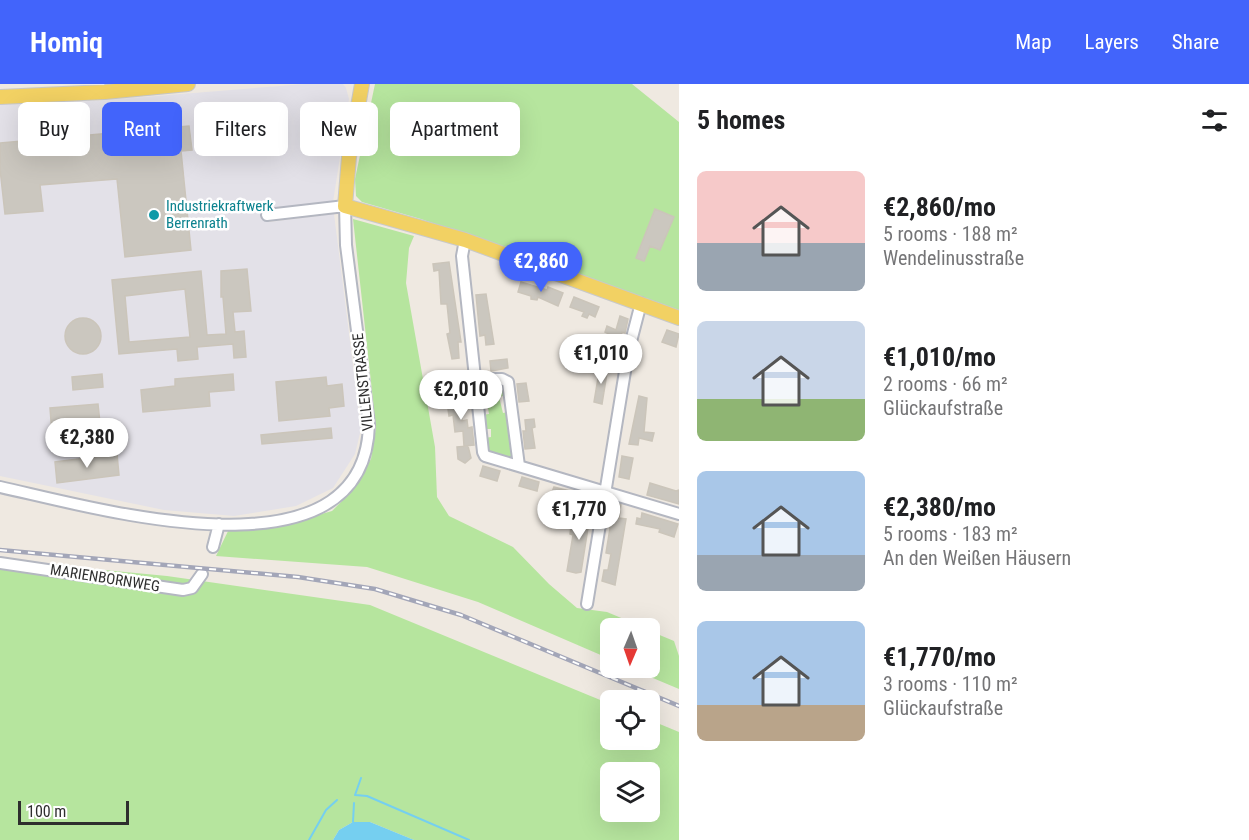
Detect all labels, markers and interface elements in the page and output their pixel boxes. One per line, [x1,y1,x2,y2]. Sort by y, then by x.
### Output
text: Homiq [30,26,103,59]
text: Map [1015,30,1052,54]
text: Layers [1085,30,1139,54]
text: Share [1172,30,1219,54]
chip: Buy [18,102,90,156]
chip: Rent [102,102,182,156]
chip: Filters [194,102,288,156]
chip: New [300,102,378,156]
chip: Apartment [390,102,520,156]
icon: filters [1198,104,1231,137]
text: 5 homes [697,105,785,135]
text: €2,860/mo [883,192,996,222]
icon: home [745,195,817,267]
place label: Industriekraftwerk Berrenrath [166,197,274,232]
marker: Industriekraftwerk Berrenrath [147,208,161,222]
text: 5 rooms · 188 m² [883,222,1018,246]
pin: €2,860 [492,242,590,293]
text: Wendelinusstraße [883,246,1024,270]
text: €2,860 [513,249,569,273]
street label: VILLENSTRASSE [349,332,377,432]
pin: €1,010 [552,334,650,385]
text: €1,010 [573,341,629,365]
text: €1,010/mo [883,342,996,372]
icon: home [745,345,817,417]
pin: €2,010 [412,370,510,421]
text: 2 rooms · 66 m² [883,372,1008,396]
text: €2,010 [433,377,489,401]
text: Glückaufstraße [883,396,1003,420]
pin: €2,380 [38,418,136,469]
text: €2,380 [59,425,115,449]
pin: €1,770 [530,490,628,541]
text: €2,380/mo [883,492,996,522]
icon: home [745,495,817,567]
text: €1,770 [551,497,607,521]
text: 5 rooms · 183 m² [883,522,1018,546]
text: An den Weißen Häusern [883,546,1071,570]
street label: MARIENBORNWEG [49,560,161,596]
north arrow [600,618,660,678]
map controls [600,618,660,822]
text: €1,770/mo [883,642,996,672]
icon: home [745,645,817,717]
text: 3 rooms · 110 m² [883,672,1018,696]
button: locate [600,690,660,750]
text: Glückaufstraße [883,696,1003,720]
button: layers [600,762,660,822]
scale bar [18,798,129,826]
text: 100 m [27,802,66,821]

